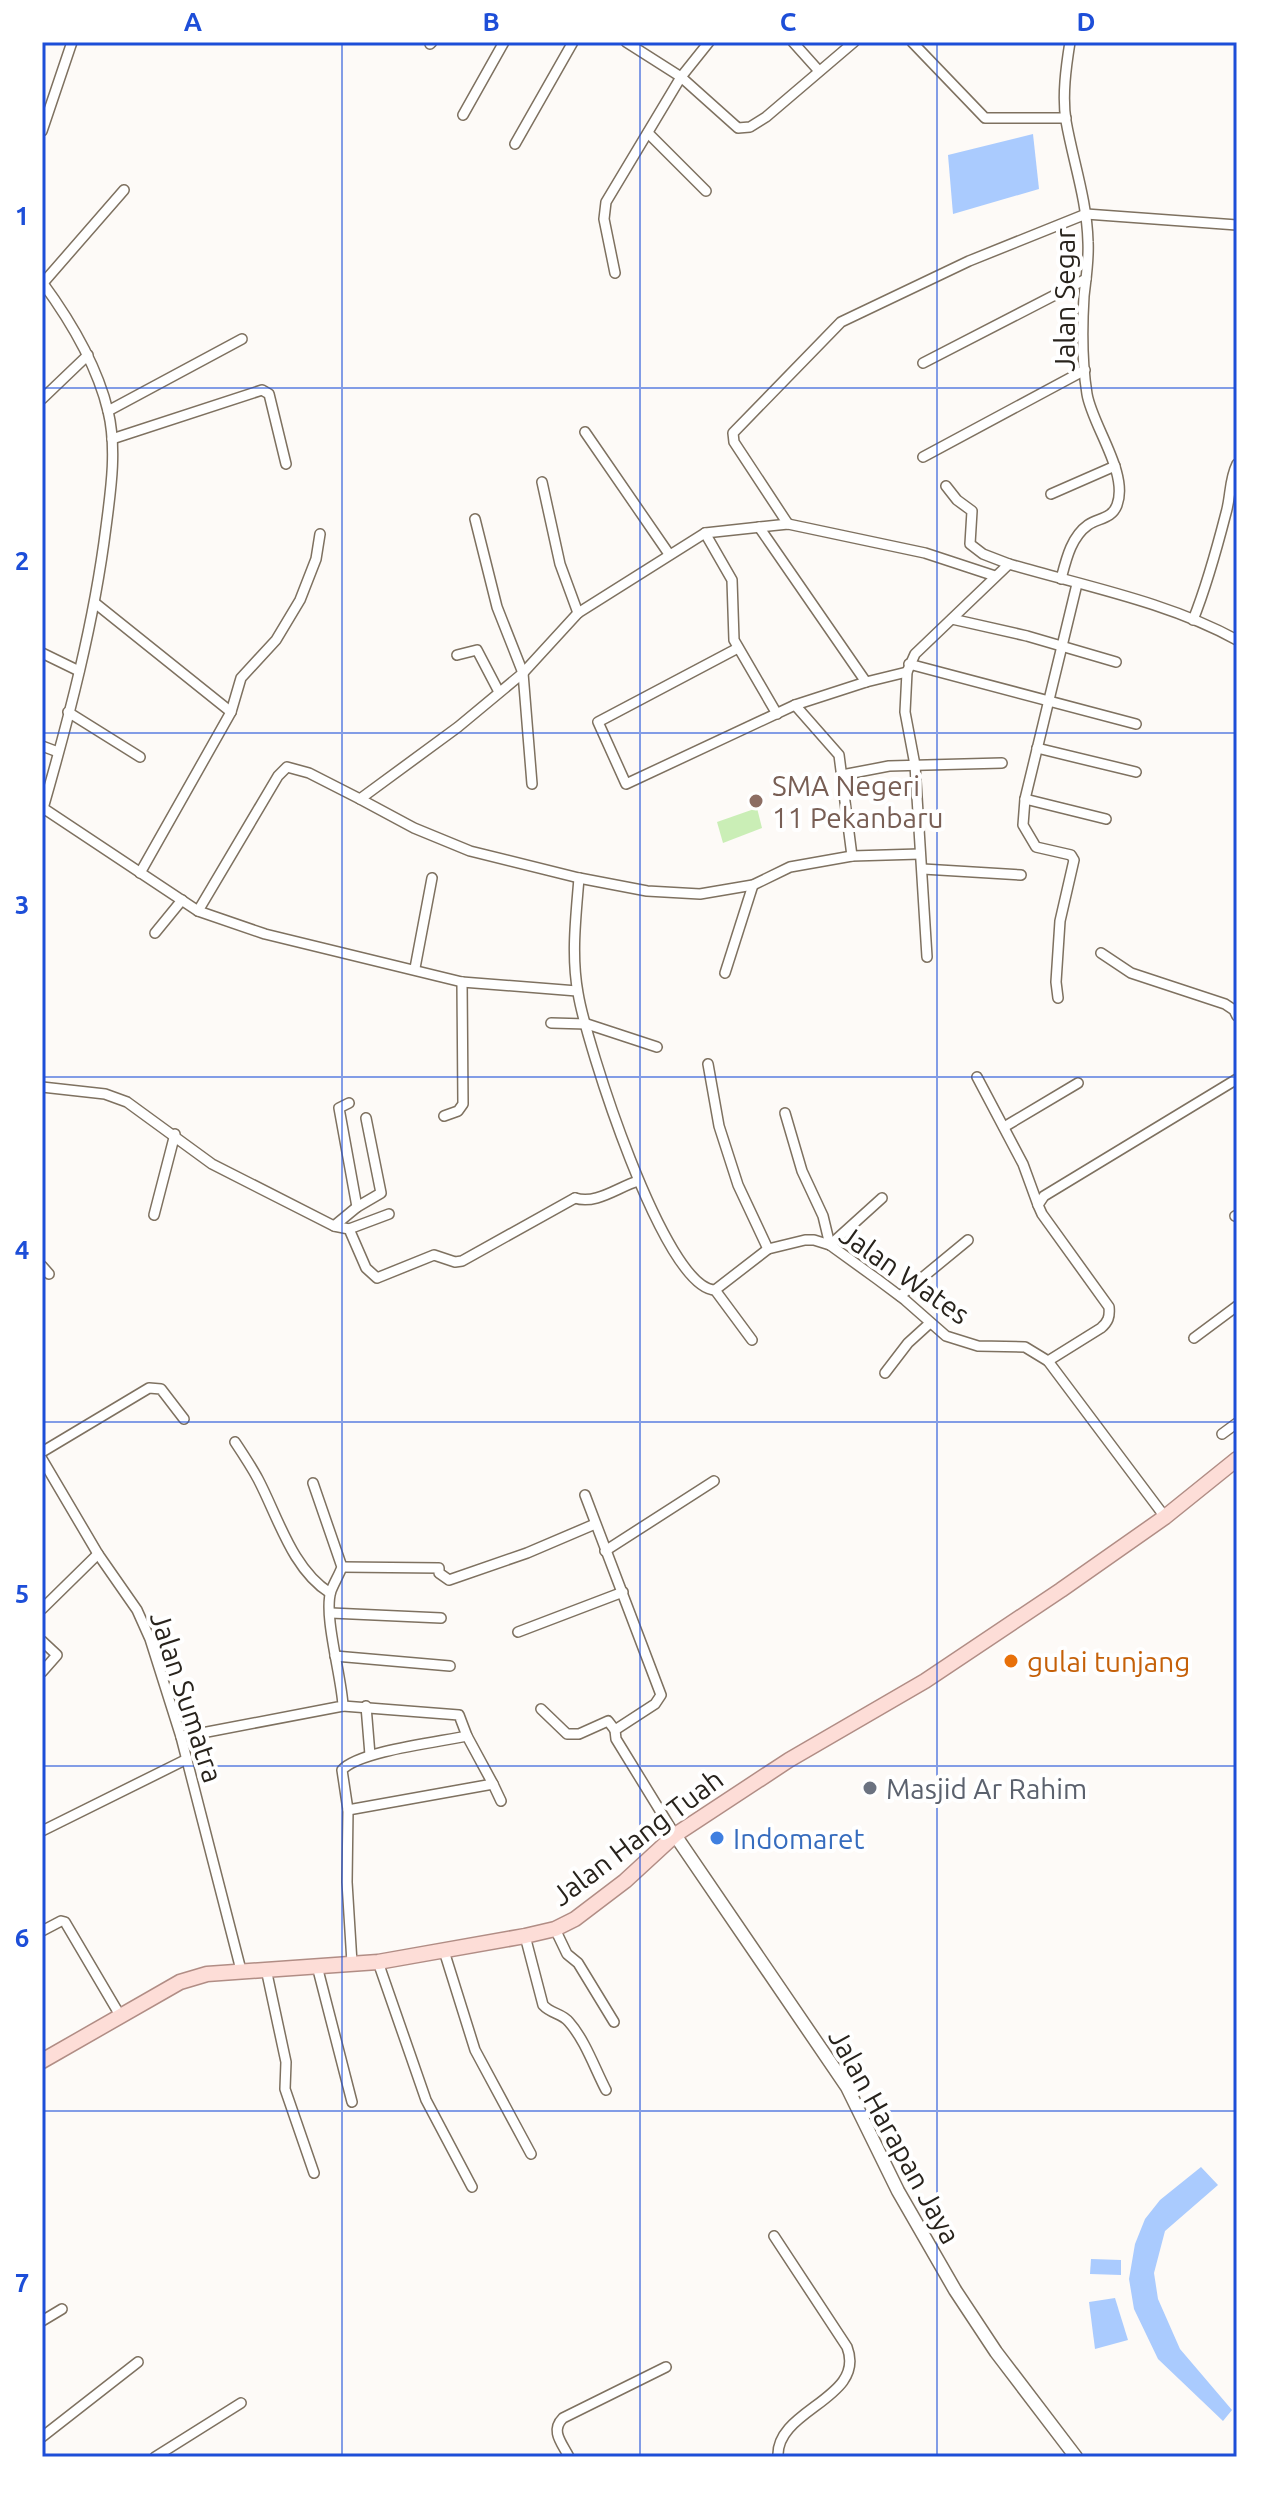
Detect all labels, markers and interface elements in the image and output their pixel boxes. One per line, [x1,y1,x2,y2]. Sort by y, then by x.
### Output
text: A [184,7,203,36]
text: B [482,7,500,36]
text: C [780,7,797,36]
text: D [1077,7,1095,36]
text: 1 [15,201,29,230]
street label: Jalan Segar [1049,228,1080,372]
text: 2 [15,546,29,575]
place label: SMA Negeri 11 Pekanbaru [772,770,944,833]
marker: SMA Negeri 11 Pekanbaru [747,792,765,810]
text: 3 [15,890,29,919]
street label: Jalan Wates [834,1218,976,1330]
text: 4 [15,1235,29,1264]
text: 5 [15,1579,29,1608]
street label: Jalan Sumatra [145,1608,229,1786]
place label: gulai tunjang [1027,1646,1190,1677]
marker: gulai tunjang [1002,1652,1020,1670]
street label: Jalan Hang Tuah [545,1763,729,1911]
place label: Masjid Ar Rahim [886,1773,1087,1804]
marker: Masjid Ar Rahim [861,1779,879,1797]
place label: Indomaret [733,1823,865,1854]
marker: Indomaret [708,1829,726,1847]
text: 6 [15,1923,29,1952]
street label: Jalan Harapan Jaya [823,2023,967,2249]
text: 7 [15,2268,29,2297]

